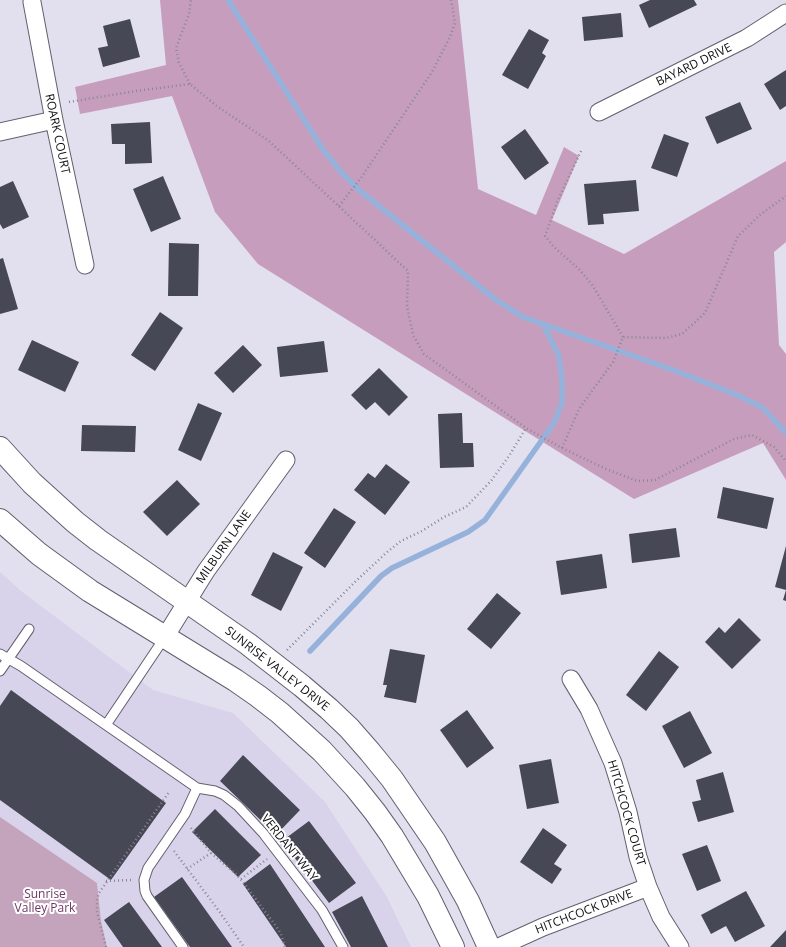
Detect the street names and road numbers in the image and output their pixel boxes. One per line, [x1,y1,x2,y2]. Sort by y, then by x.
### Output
street label: BAYARD DRIVE [654,41,734,89]
street label: ROARK COURT [41,92,73,176]
street label: MILBURN LANE [193,508,255,586]
street label: SUNRISE VALLEY DRIVE [222,624,332,714]
street label: HITCHCOCK COURT [604,758,648,868]
street label: VERDANT WAY [258,812,320,884]
street label: HITCHCOCK DRIVE [533,887,635,937]

